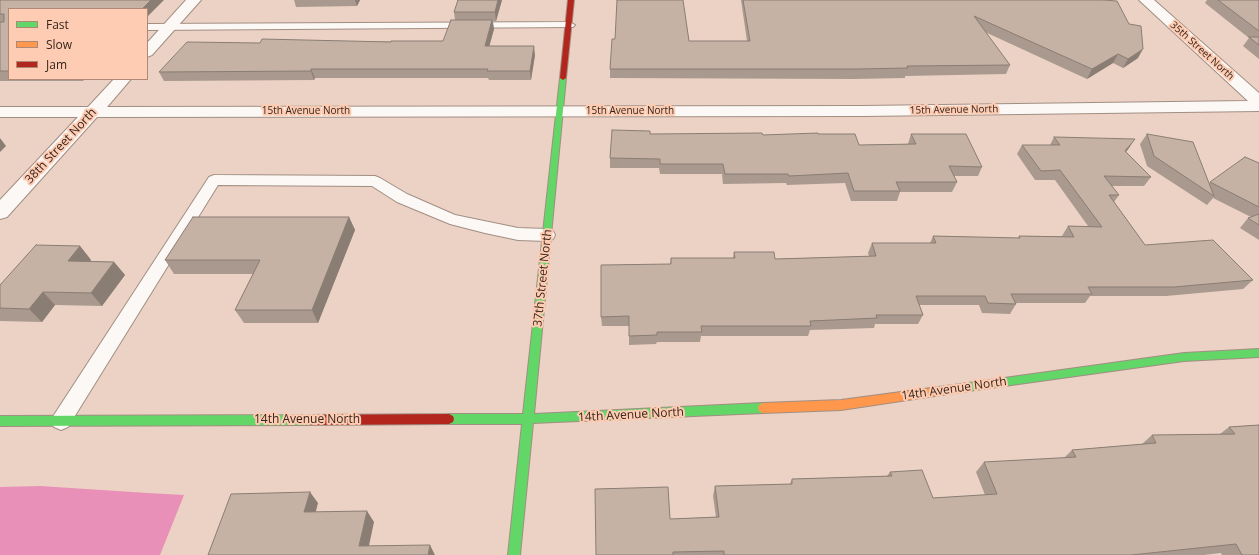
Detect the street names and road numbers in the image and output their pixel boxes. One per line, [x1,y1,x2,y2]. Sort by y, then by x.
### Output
street label: 35th Street North [1168,19,1236,83]
street label: 15th Avenue North [910,103,998,117]
street label: 38th Street North [22,105,100,187]
street label: 15th Avenue North [262,105,350,117]
street label: 15th Avenue North [586,105,674,117]
street label: 37th Street North [531,229,555,327]
street label: 14th Avenue North [900,374,1008,404]
street label: 14th Avenue North [578,405,684,425]
street label: 14th Avenue North [254,413,360,427]

